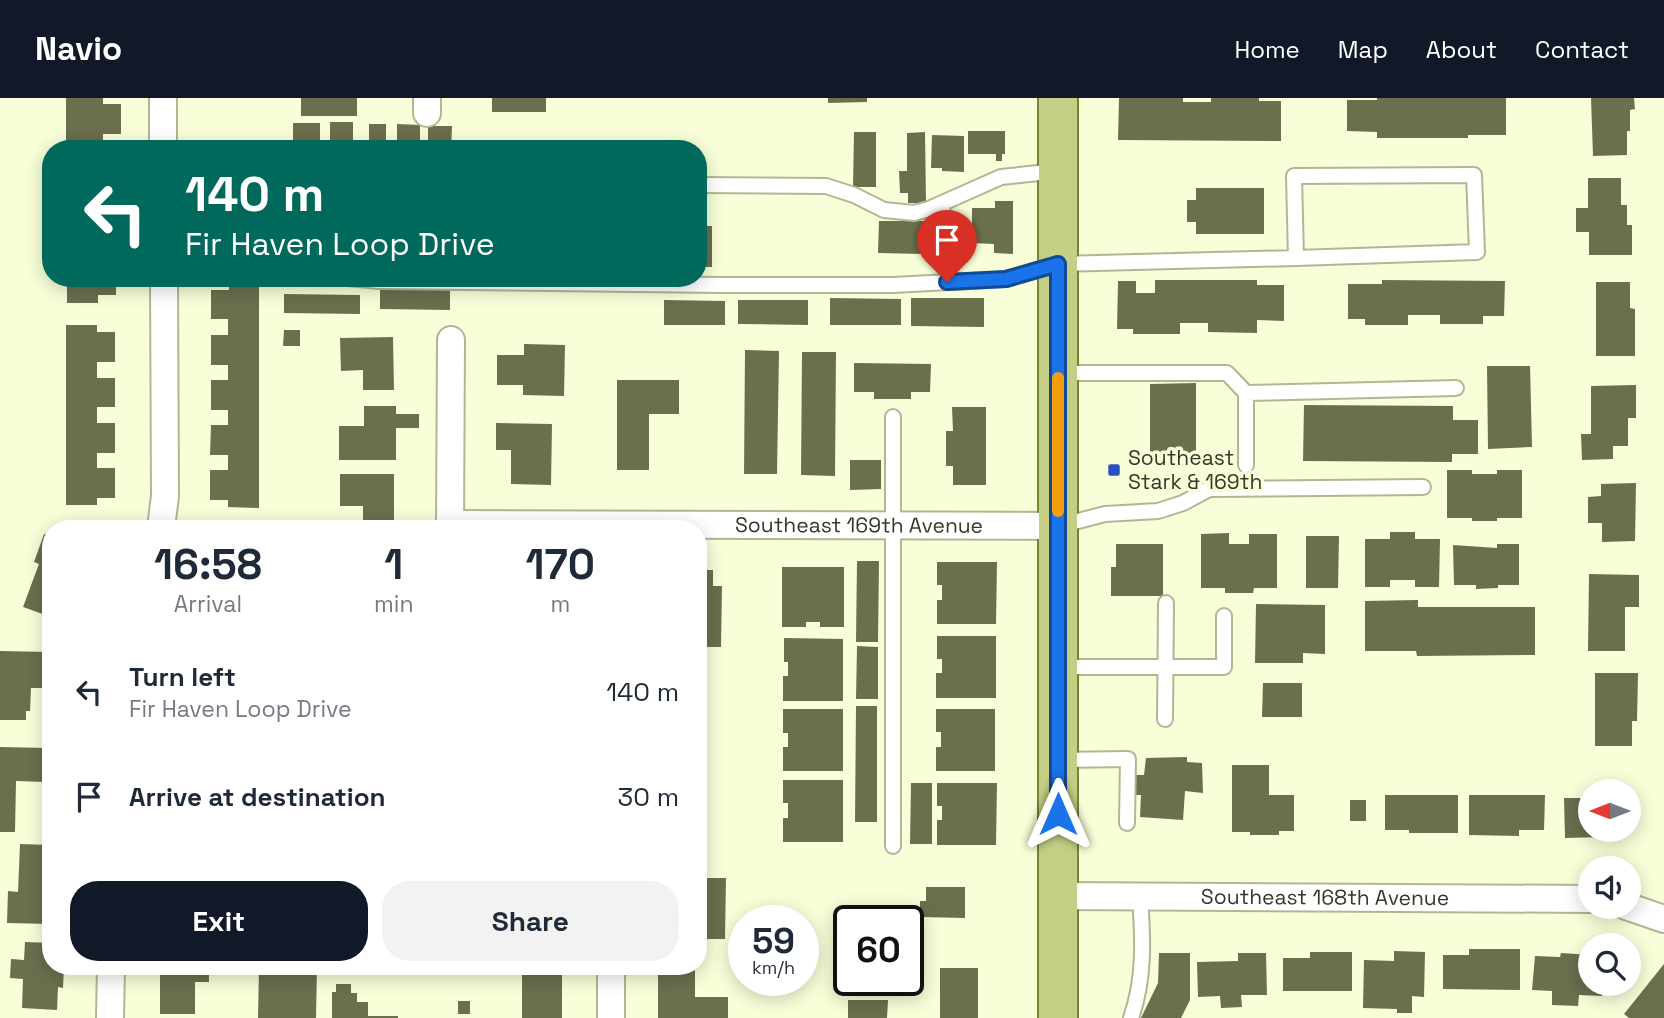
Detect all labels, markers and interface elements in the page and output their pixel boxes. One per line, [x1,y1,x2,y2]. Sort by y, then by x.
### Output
text: Navio [35,28,122,70]
text: Home [1234,34,1300,65]
text: Map [1338,34,1388,65]
text: About [1426,34,1497,65]
text: Contact [1535,34,1629,65]
text: 140 m [185,163,324,225]
icon: left [70,168,161,259]
pin [917,210,977,282]
icon: arrive [928,221,966,259]
text: Fir Haven Loop Drive [185,224,495,264]
place label: Southeast Stark & 169th [1128,444,1262,495]
marker: Southeast Stark & 169th [1106,462,1122,478]
street label: Southeast 169th Avenue [735,511,983,539]
text: 16:58 [154,538,262,591]
text: 1 [384,538,403,591]
text: 170 [526,538,595,591]
text: Arrival [174,589,242,619]
text: min [374,589,414,619]
text: m [550,589,570,619]
text: Turn left [129,660,236,694]
icon: left [70,673,108,711]
text: 140 m [606,675,679,709]
text: Fir Haven Loop Drive [129,694,352,724]
position arrow [1021,777,1095,851]
icon: arrive [70,778,108,816]
north arrow [1578,779,1642,842]
map controls [1578,779,1641,996]
text: Arrive at destination [129,780,386,814]
text: 30 m [618,780,679,814]
button: sound [1578,856,1641,919]
button: Exit [70,881,368,961]
button: Share [382,881,679,961]
street label: Southeast 168th Avenue [1201,883,1449,911]
speed limit sign: 60 [833,905,924,996]
text: 59 [752,919,795,963]
button: search [1578,933,1641,996]
text: km/h [752,956,795,979]

